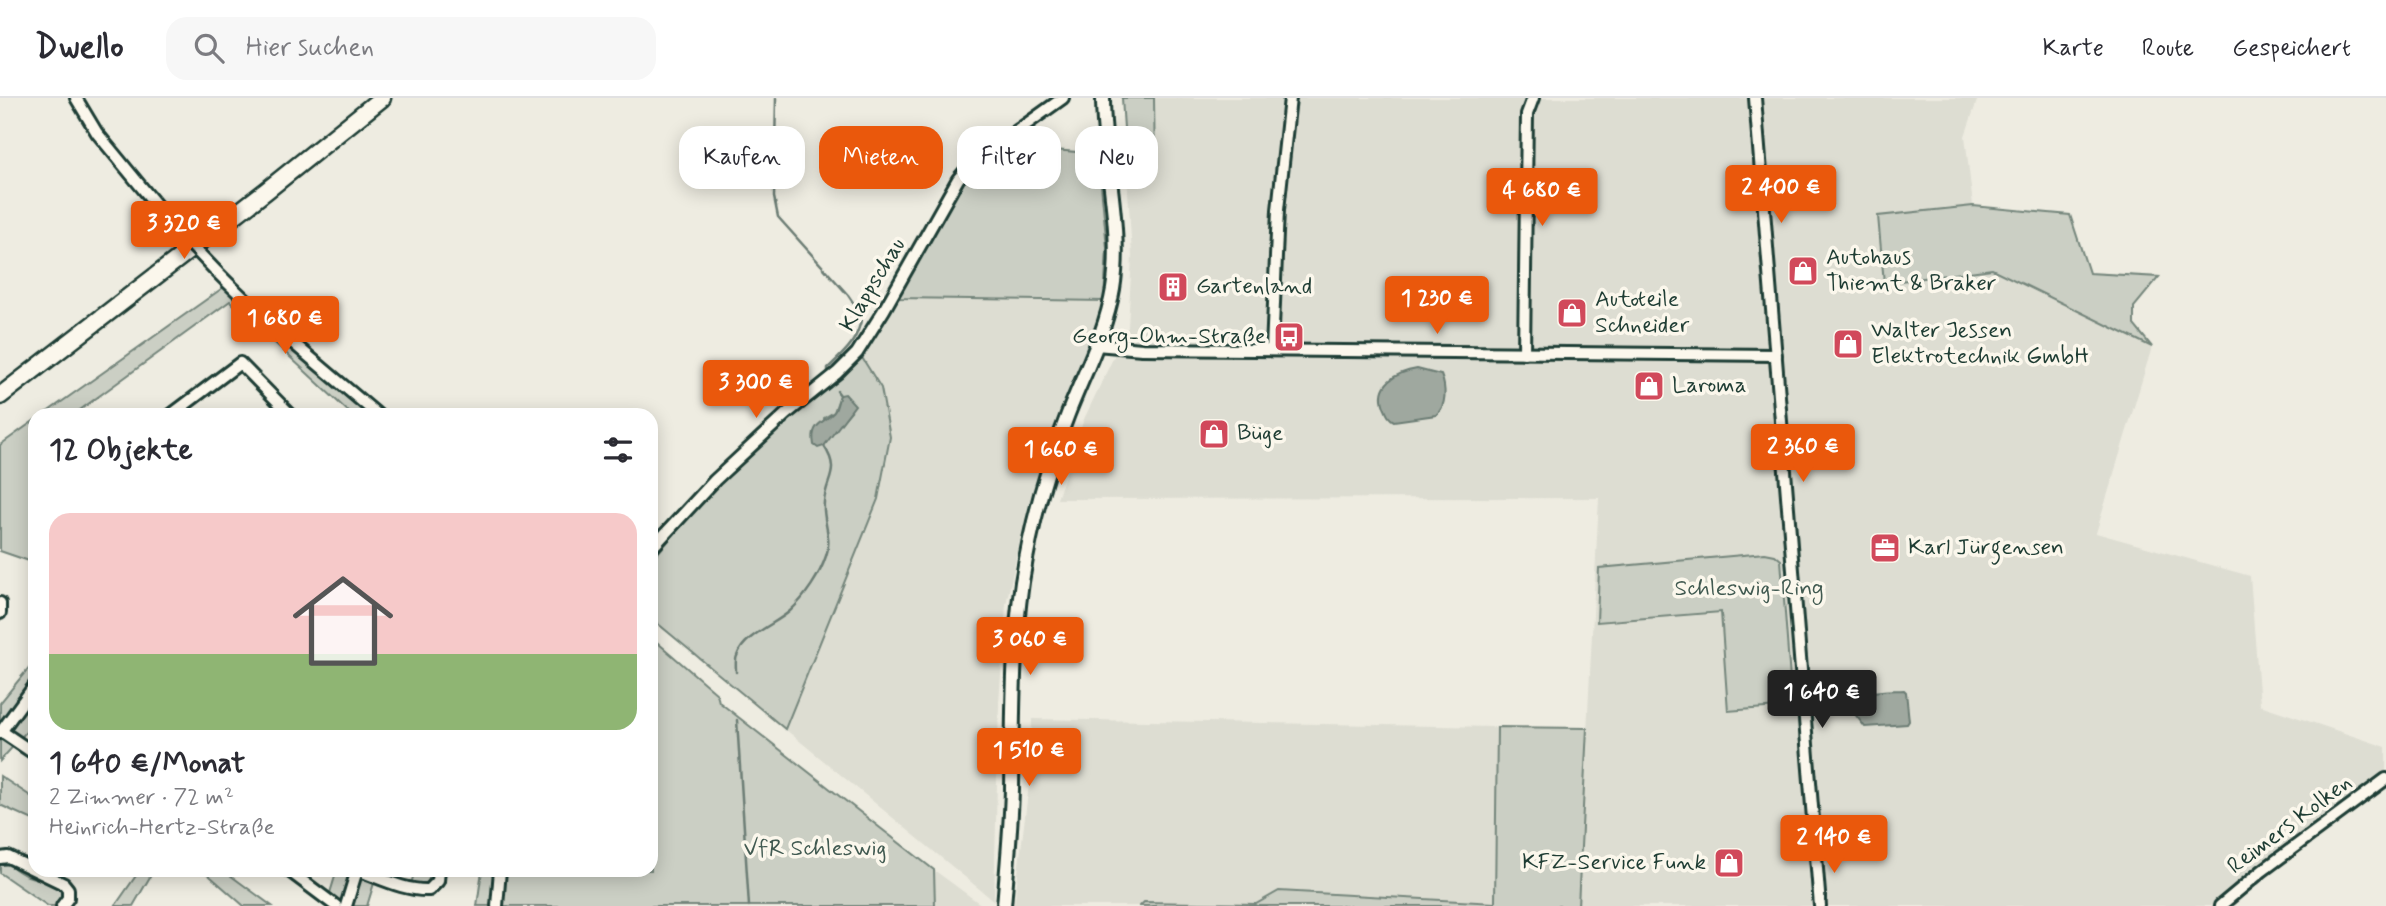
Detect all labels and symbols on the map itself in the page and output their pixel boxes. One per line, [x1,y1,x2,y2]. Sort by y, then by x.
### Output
pin: 2 400 € [1716,166,1846,225]
pin: 4 680 € [1477,169,1607,228]
pin: 3 320 € [119,202,249,261]
street label: Klappschau [833,232,913,338]
place label: Autohaus Thiemt & Braker [1826,243,1997,299]
shop icon: Autohaus Thiemt & Braker [1786,254,1820,288]
building icon: Gartenland [1156,270,1190,304]
place label: Gartenland [1196,272,1312,302]
pin: 1 230 € [1372,276,1502,336]
place label: Autoteile Schneider [1595,285,1690,341]
pin: 1 680 € [220,296,350,356]
shop icon: Autoteile Schneider [1555,296,1589,330]
place label: Walter Jessen Elektrotechnik GmbH [1871,316,2089,372]
bus stop icon: Georg-Ohm-Straße [1272,320,1306,354]
place label: Georg-Ohm-Straße [1072,322,1266,354]
shop icon: Walter Jessen Elektrotechnik GmbH [1831,327,1865,361]
pin: 3 300 € [691,360,821,420]
shop icon: Laroma [1632,369,1666,403]
place label: Laroma [1672,371,1746,401]
shop icon: Büge [1197,417,1231,451]
place label: Büge [1237,419,1283,449]
pin: 2 360 € [1738,424,1868,484]
pin: 1 660 € [996,428,1126,487]
office icon: Karl Jürgensen [1868,531,1902,565]
place label: Karl Jürgensen [1908,533,2064,565]
park label: Schleswig-Ring [1674,574,1824,606]
pin: 3 060 € [965,618,1095,677]
pin: 1 640 € [1757,670,1887,730]
pin: 1 510 € [964,728,1094,788]
street label: Reimers Kolken [2222,768,2358,882]
pin: 2 140 € [1769,816,1899,875]
park label: VfR Schleswig [743,834,887,864]
shop icon: KFZ-Service Funk [1712,846,1746,880]
place label: KFZ-Service Funk [1522,848,1706,878]

